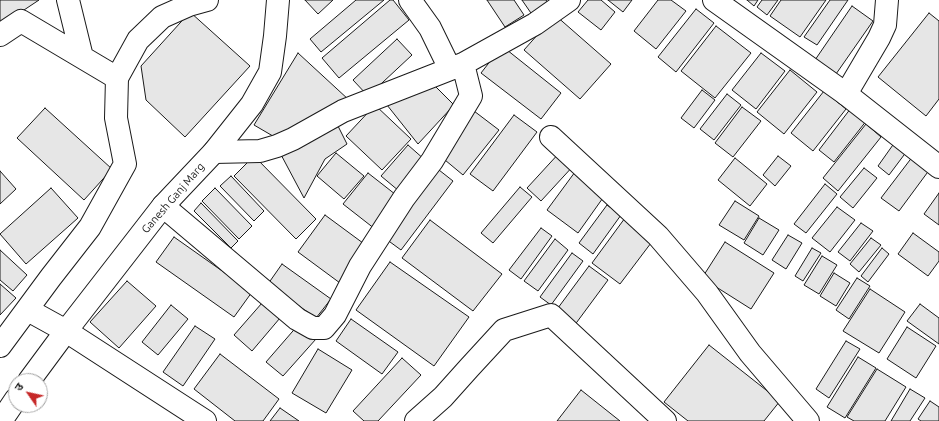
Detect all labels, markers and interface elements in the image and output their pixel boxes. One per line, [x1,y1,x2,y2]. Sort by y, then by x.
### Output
street label: Ganesh Ganj Marg [139,160,207,236]
north arrow [8,373,48,413]
text: उ [12,381,26,393]

